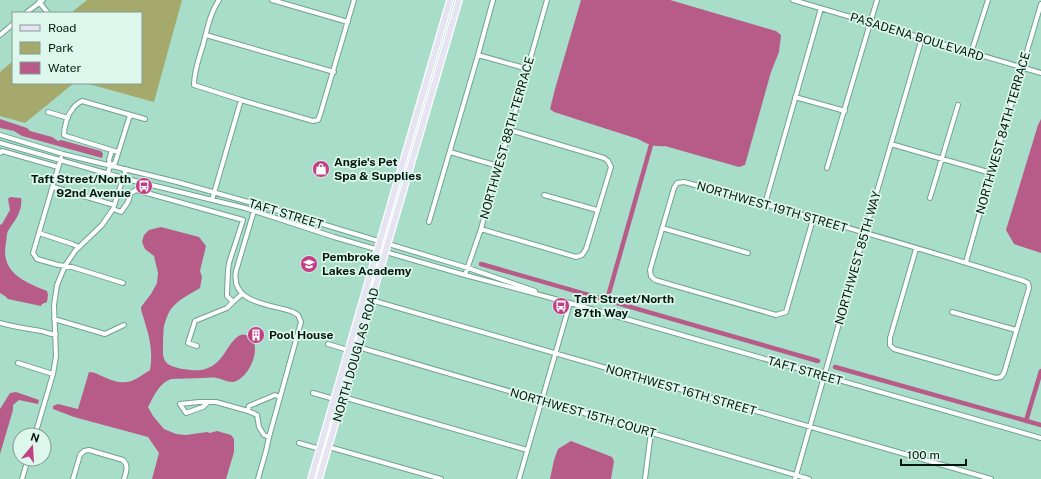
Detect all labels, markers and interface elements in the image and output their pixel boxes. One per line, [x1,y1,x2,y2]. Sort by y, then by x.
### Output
street label: PASADENA BOULEVARD [848,10,986,64]
legend [12,12,142,84]
text: Road [48,21,76,35]
text: Park [48,41,74,55]
street label: NORTHWEST 84TH TERRACE [973,50,1033,216]
street label: NORTHWEST 88TH TERRACE [477,55,537,221]
text: Water [48,61,82,75]
place label: Angie's Pet Spa & Supplies [334,155,422,183]
shop icon: Angie's Pet Spa & Supplies [311,159,331,179]
place label: Taft Street/North 92nd Avenue [31,172,131,200]
bus stop icon: Taft Street/North 92nd Avenue [134,176,154,196]
street label: NORTHWEST 19TH STREET [695,179,849,235]
street label: NORTHWEST 85TH WAY [832,189,884,326]
street label: TAFT STREET [247,196,325,232]
place label: Pembroke Lakes Academy [322,250,412,278]
school or university icon: Pembroke Lakes Academy [299,254,319,274]
street label: NORTH DOUGLAS ROAD [330,286,382,424]
place label: Taft Street/North 87th Way [574,292,674,320]
bus stop icon: Taft Street/North 87th Way [551,296,571,316]
building icon: Pool House [246,325,266,345]
place label: Pool House [269,328,333,342]
street label: TAFT STREET [766,354,844,388]
street label: NORTHWEST 16TH STREET [604,362,758,418]
street label: NORTHWEST 15TH COURT [508,385,658,441]
north arrow [12,427,52,467]
text: N [29,430,41,445]
scale bar [901,441,966,467]
text: 100 m [907,448,940,462]

